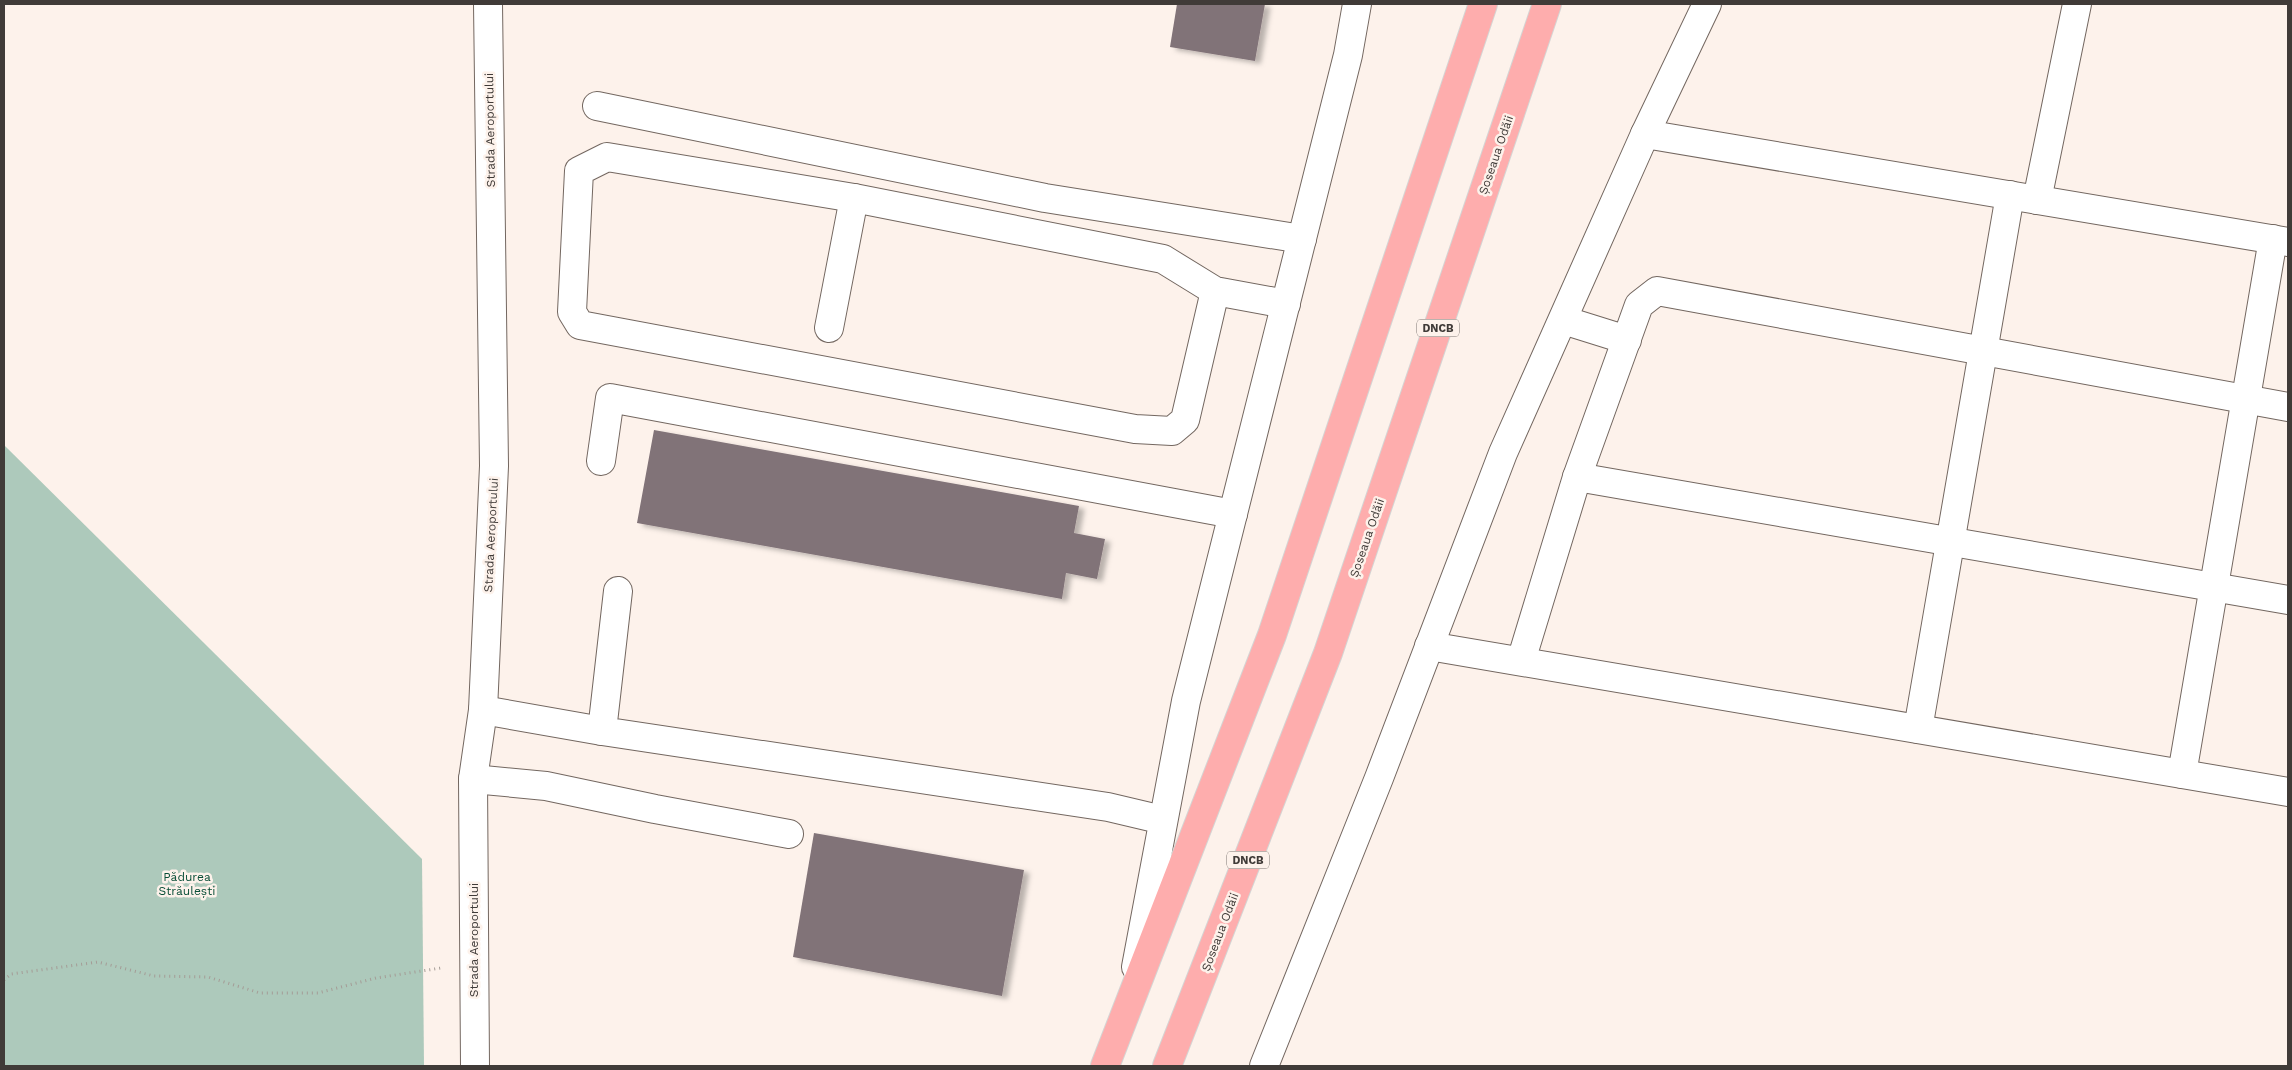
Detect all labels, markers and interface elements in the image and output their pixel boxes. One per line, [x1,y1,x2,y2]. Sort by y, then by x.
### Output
street label: Strada Aeroportului [482,73,498,187]
street label: Șoseaua Odăii [1476,114,1516,196]
road number: DNCB [1417,319,1459,336]
street label: Strada Aeroportului [481,477,501,593]
street label: Șoseaua Odăii [1347,497,1387,579]
road number: DNCB [1227,852,1269,868]
park label: Pădurea Străulești [159,870,215,898]
street label: Strada Aeroportului [467,883,481,997]
street label: Șoseaua Odăii [1199,891,1241,973]

